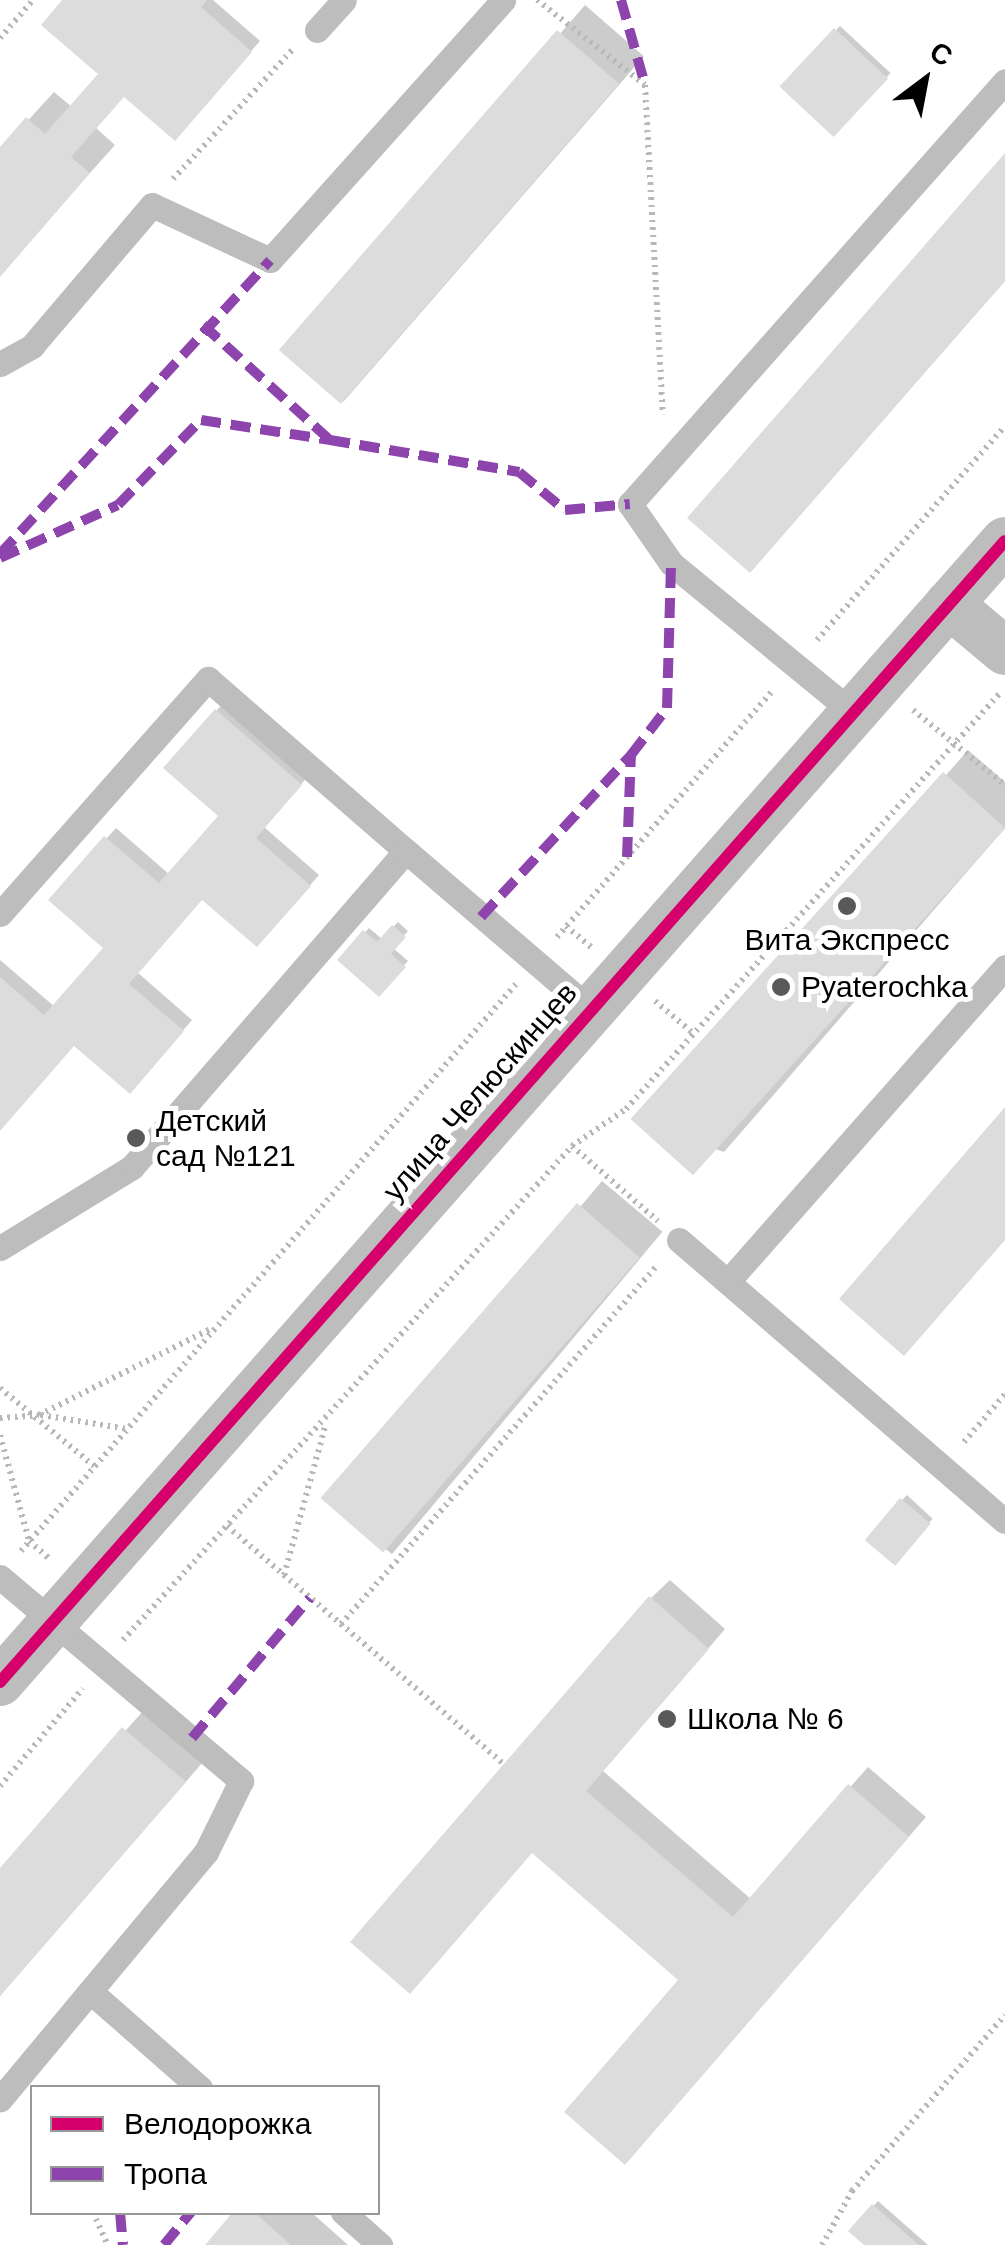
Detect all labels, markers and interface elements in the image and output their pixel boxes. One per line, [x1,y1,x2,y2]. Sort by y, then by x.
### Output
north arrow [875,30,975,130]
text: С [924,36,958,73]
marker: Вита Экспресс [836,895,858,917]
place label: Вита Экспресс [745,922,949,958]
place label: Pyaterochka [801,969,968,1005]
street label: улица Челюскинцев [375,976,585,1208]
marker: Pyaterochka [770,976,792,998]
place label: Детский сад №121 [156,1103,296,1174]
marker: Детский сад №121 [125,1127,147,1149]
place label: Школа № 6 [687,1701,844,1737]
marker: Школа № 6 [656,1708,678,1730]
legend [30,2085,380,2215]
text: Велодорожка [124,2107,311,2140]
text: Тропа [124,2157,207,2190]

